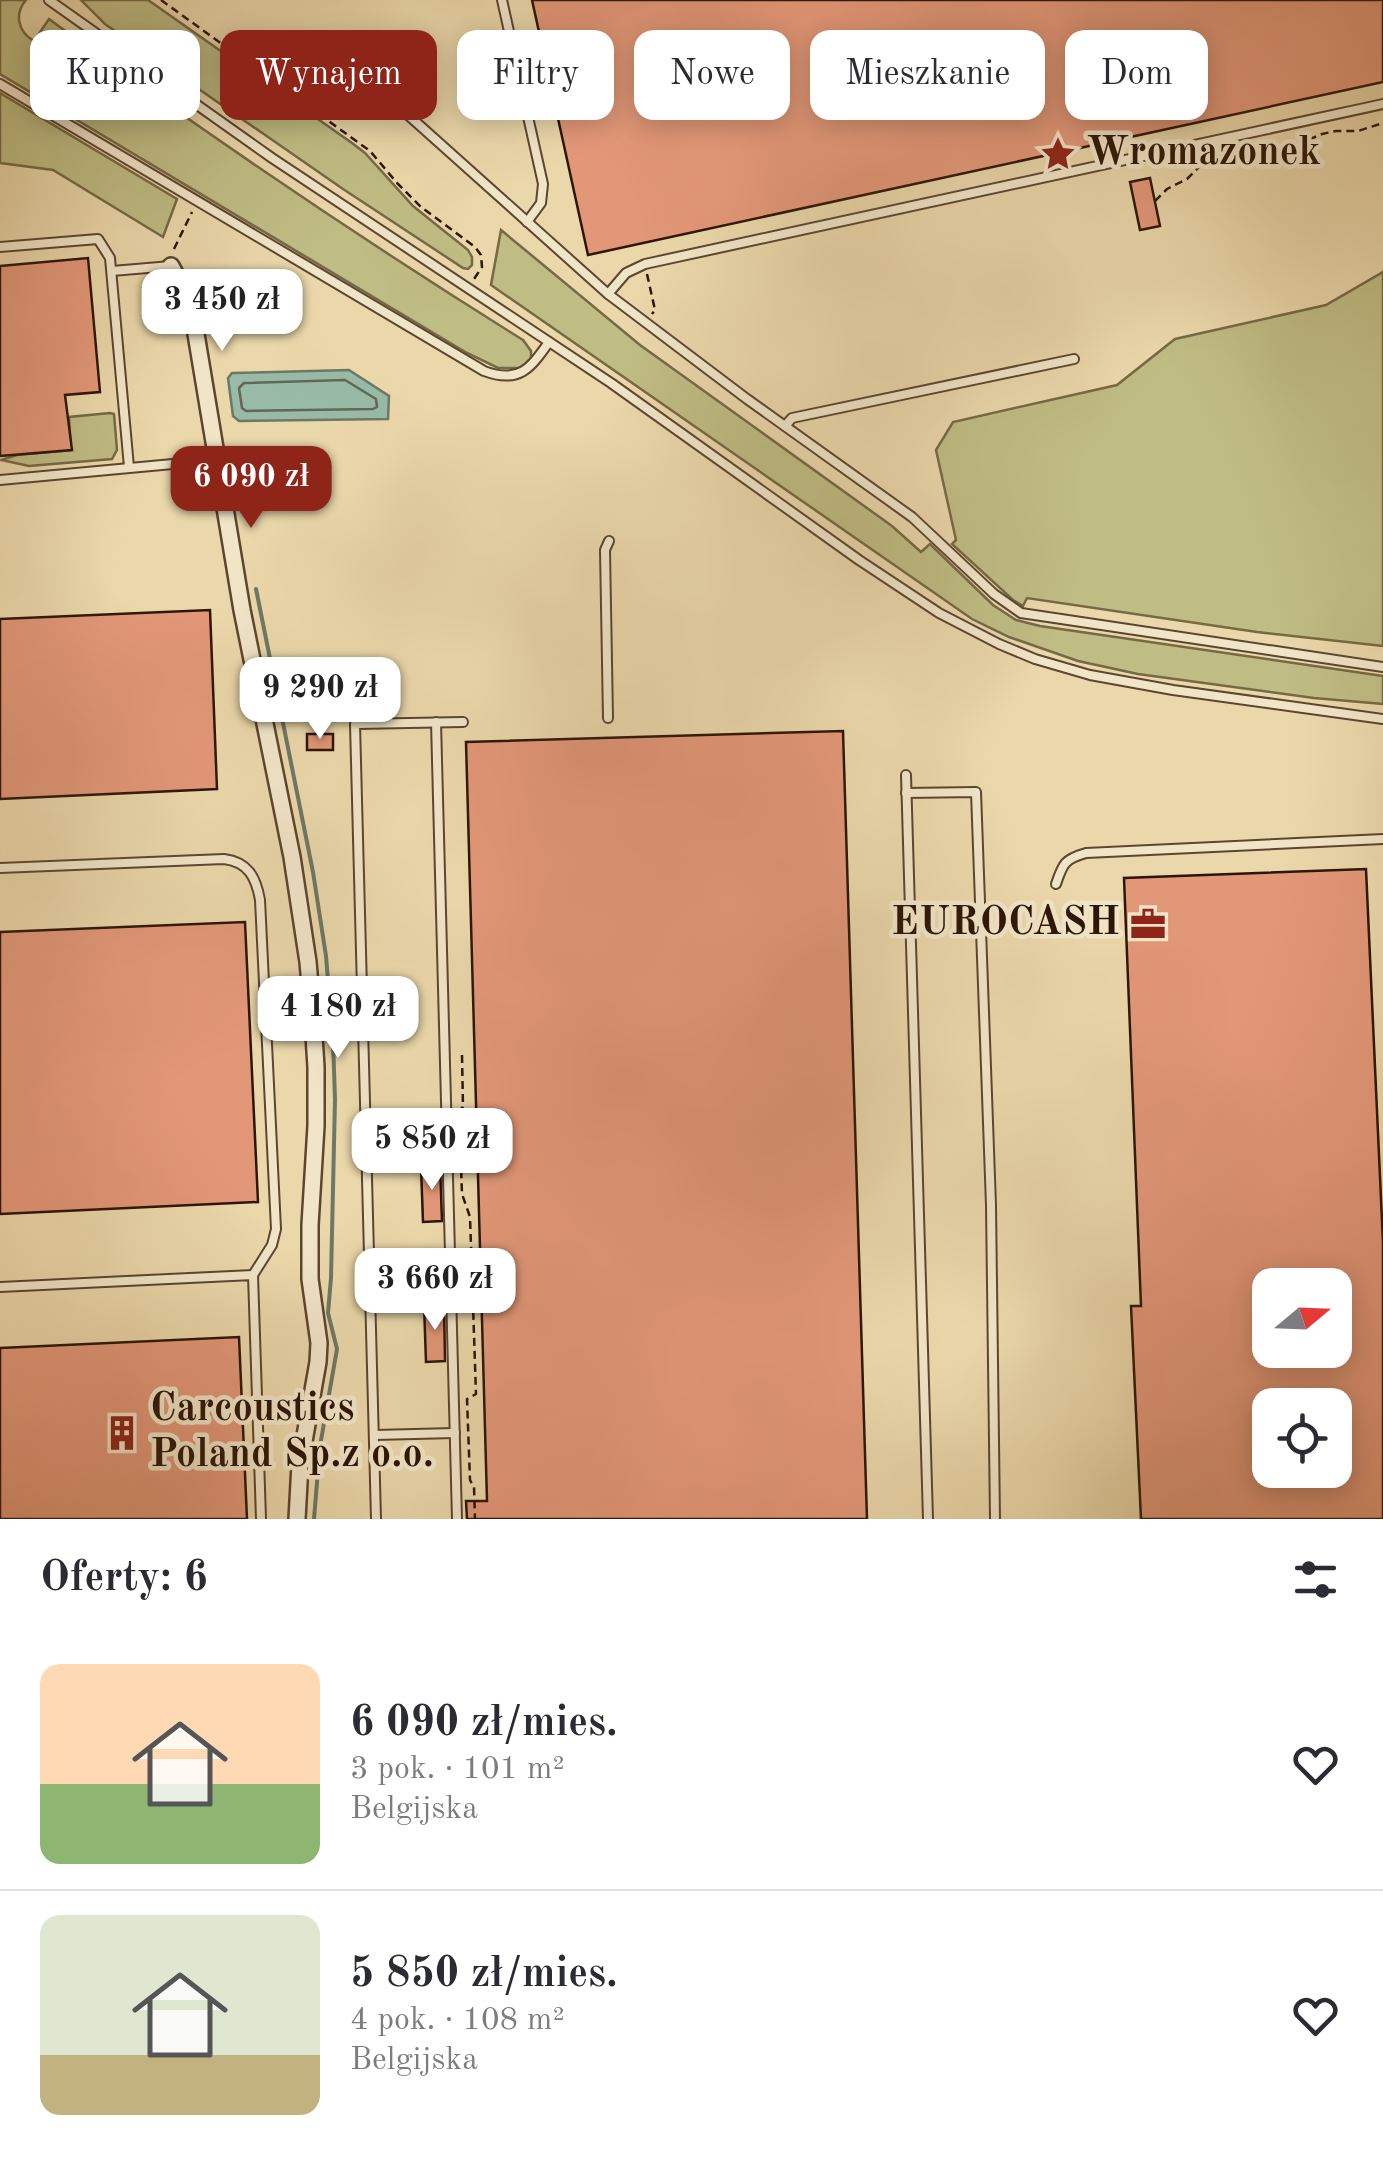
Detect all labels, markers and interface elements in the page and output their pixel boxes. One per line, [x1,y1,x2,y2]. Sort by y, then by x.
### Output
chip: Kupno [30,30,200,120]
chip: Wynajem [220,30,437,120]
chip: Filtry [457,30,614,120]
chip: Nowe [634,30,790,120]
chip: Mieszkanie [810,30,1045,120]
chip: Dom [1065,30,1208,120]
place label: Wromazonek [1086,134,1321,174]
place icon: Wromazonek [1039,135,1077,173]
pin: 3 450 zł [119,269,325,354]
text: 3 450 zł [164,285,280,317]
pin: 6 090 zł [148,446,354,531]
text: 6 090 zł [193,462,309,494]
pin: 9 290 zł [217,657,423,742]
text: 9 290 zł [262,673,378,705]
place label: EUROCASH [891,904,1120,944]
office icon: EUROCASH [1129,905,1167,943]
pin: 4 180 zł [235,976,441,1061]
text: 4 180 zł [280,992,396,1024]
pin: 5 850 zł [329,1108,535,1193]
text: 5 850 zł [374,1124,490,1156]
pin: 3 660 zł [332,1248,538,1333]
text: 3 660 zł [377,1264,493,1296]
north arrow [1252,1268,1352,1368]
map controls [1252,1268,1352,1488]
button: locate [1252,1388,1352,1488]
place label: Carcoustics Poland Sp.z o.o. [150,1390,434,1476]
building icon: Carcoustics Poland Sp.z o.o. [103,1414,141,1452]
icon: filters [1288,1552,1343,1607]
text: Oferty: 6 [40,1558,208,1600]
text: 6 090 zł/mies. [350,1703,618,1745]
icon: home [120,1704,240,1824]
icon: heart [1288,1737,1343,1792]
text: 3 pok. · 101 m² [350,1754,565,1786]
text: Belgijska [350,1794,478,1826]
text: 5 850 zł/mies. [350,1954,618,1996]
icon: home [120,1955,240,2075]
icon: heart [1288,1988,1343,2043]
text: 4 pok. · 108 m² [350,2005,565,2037]
text: Belgijska [350,2045,478,2077]

